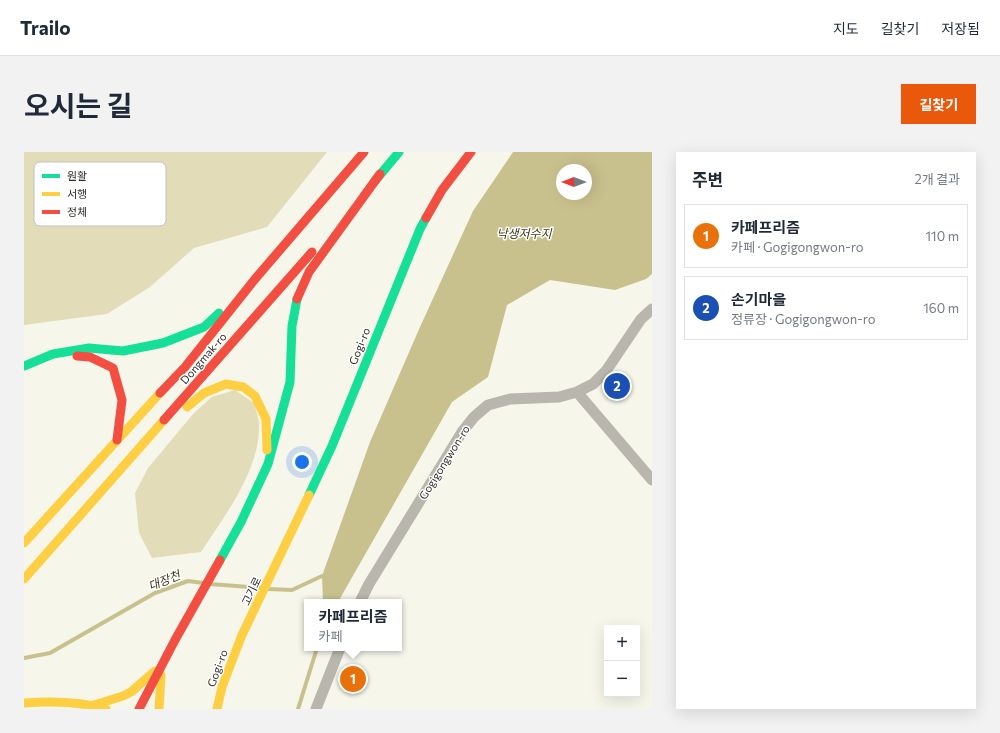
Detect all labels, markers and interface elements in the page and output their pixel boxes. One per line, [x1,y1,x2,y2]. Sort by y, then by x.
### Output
text: Trailo [20,16,71,39]
text: 지도 [833,20,859,37]
text: 길찾기 [881,20,919,37]
text: 저장됨 [941,20,980,37]
button: 길찾기 [901,84,976,124]
text: 오시는 길 [24,88,132,122]
legend [34,162,166,226]
north arrow [556,164,592,200]
text: 원활 [67,169,87,182]
text: 주변 [692,169,723,190]
text: 2개 결과 [914,171,960,187]
text: 서행 [67,187,87,200]
text: 정체 [67,205,87,218]
text: 카페프리즘 [731,218,800,236]
water label: 낙생저수지 [496,226,553,240]
text: 1 [703,228,709,244]
text: 110 m [926,228,959,244]
text: 카페 · Gogigongwon-ro [731,239,863,255]
text: 손기마을 [731,290,786,308]
text: 2 [702,300,710,316]
text: 160 m [923,300,959,316]
text: 정류장 · Gogigongwon-ro [731,311,875,327]
street label: Gogi-ro [346,325,372,366]
street label: Dongmak-ro [177,329,229,386]
pin: 2 [604,371,630,401]
street label: Gogigongwon-ro [416,422,472,501]
your location [292,452,312,472]
water label: 대장천 [146,567,184,593]
street label: 고기로 [239,575,263,607]
popup [304,599,402,651]
text: 카페프리즘 [318,607,388,625]
map controls [604,625,640,697]
button: + [604,625,640,661]
text: 카페 [318,628,342,644]
street label: Gogi-ro [204,647,230,688]
button: − [604,661,640,697]
pin: 1 [340,664,366,694]

